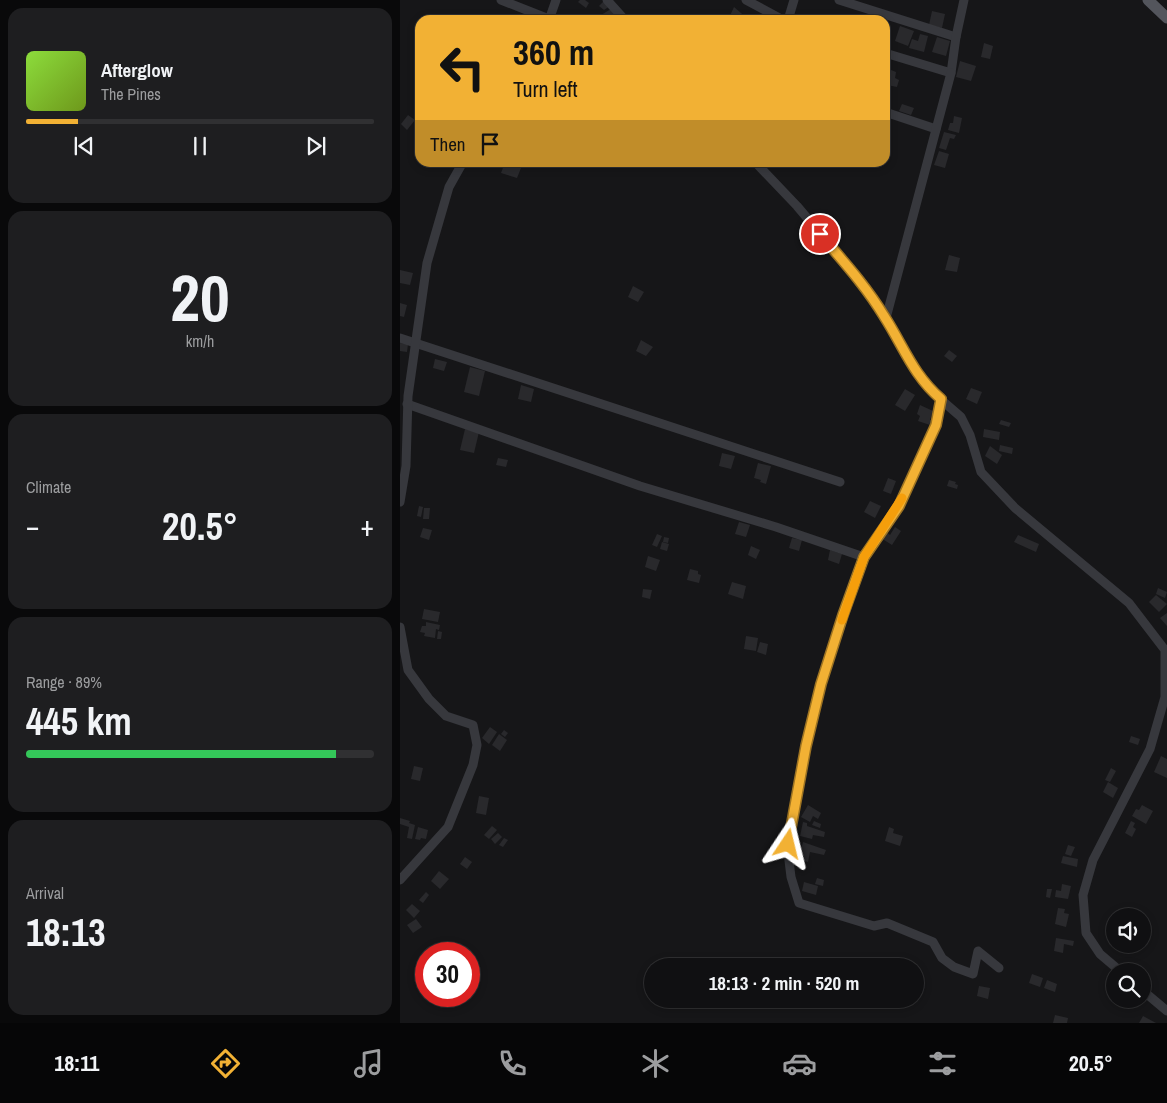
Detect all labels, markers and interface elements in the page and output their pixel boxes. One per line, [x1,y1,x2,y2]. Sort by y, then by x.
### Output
text: 360 m [513,29,594,76]
icon: left [430,35,495,100]
text: Afterglow [101,57,173,83]
text: Turn left [513,74,578,104]
text: The Pines [101,83,161,105]
icon: arrive [476,130,504,158]
text: Then [430,131,466,157]
icon: previous [70,132,98,160]
icon: pause [186,132,214,160]
icon: next [302,132,330,160]
pin [799,213,841,255]
icon: arrive [806,220,834,248]
text: 20 [170,254,230,341]
text: km/h [186,330,214,352]
text: Climate [26,476,71,498]
text: 20.5° [162,501,238,552]
text: − [26,507,39,545]
text: + [361,507,374,545]
text: Range · 89% [26,671,102,693]
text: 445 km [26,696,132,747]
position arrow [761,817,813,869]
text: Arrival [26,882,64,904]
text: 18:13 [26,907,106,958]
map controls [1106,908,1151,1008]
button: sound [1106,908,1151,953]
speed limit sign: 30 [415,942,480,1007]
button: search [1106,963,1151,1008]
text: 18:13 · 2 min · 520 m [709,970,859,996]
icon: directions [208,1046,243,1081]
icon: music [351,1046,386,1081]
icon: phone [495,1046,530,1081]
icon: climate [638,1046,673,1081]
icon: car [782,1046,817,1081]
icon: filters [925,1046,960,1081]
text: 18:11 [54,1048,99,1078]
text: 20.5° [1069,1048,1113,1078]

